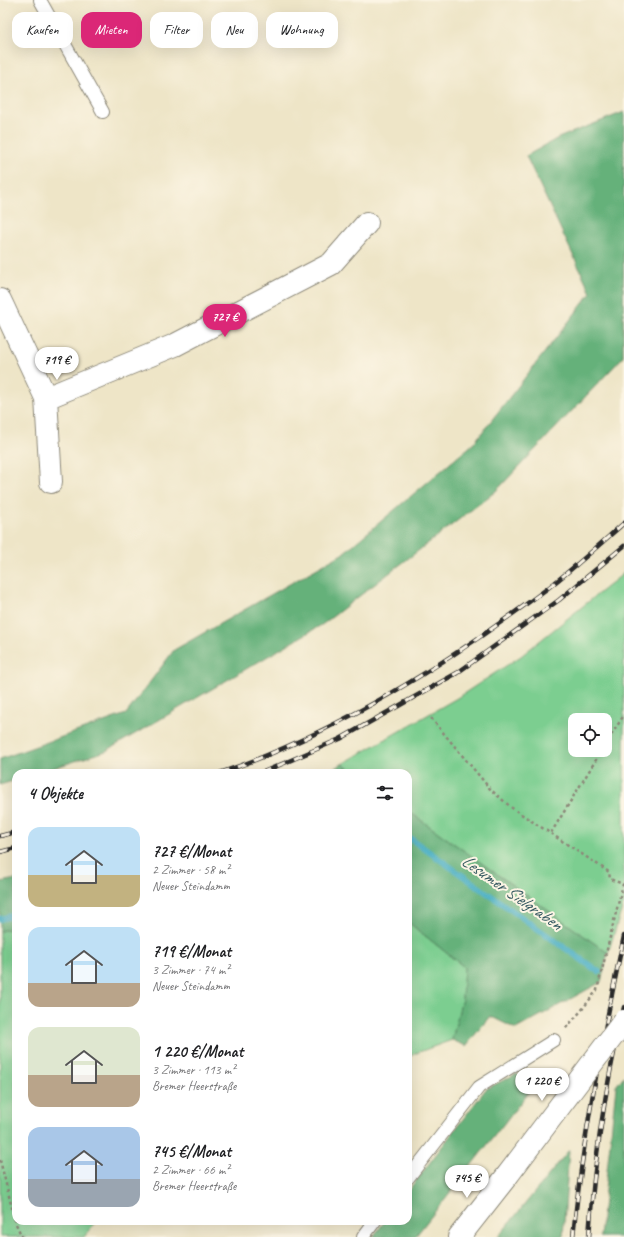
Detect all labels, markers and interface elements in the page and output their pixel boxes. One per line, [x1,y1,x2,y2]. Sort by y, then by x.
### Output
chip: Kaufen [12,12,73,48]
chip: Mieten [81,12,142,48]
chip: Filter [150,12,203,48]
chip: Neu [211,12,258,48]
chip: Wohnung [266,12,338,48]
pin: 727 € [197,304,253,338]
text: 727 € [212,309,238,325]
pin: 719 € [29,347,85,381]
text: 719 € [44,352,70,368]
map controls [568,713,612,757]
button: locate [568,713,612,757]
icon: filters [374,782,396,804]
text: 4 Objekte [28,783,83,804]
text: 727 €/Monat [152,841,231,862]
icon: home [60,843,108,891]
water label: Lesumer Sielgraben [458,849,568,936]
text: 2 Zimmer · 58 m² [152,862,229,878]
text: Neuer Steindamm [152,878,230,894]
text: 719 €/Monat [152,941,231,962]
icon: home [60,943,108,991]
text: 3 Zimmer · 74 m² [152,962,229,978]
text: Neuer Steindamm [152,978,230,994]
text: 1 220 €/Monat [152,1041,243,1062]
icon: home [60,1043,108,1091]
text: 3 Zimmer · 113 m² [152,1062,235,1078]
pin: 1 220 € [505,1068,579,1102]
text: 1 220 € [524,1073,560,1089]
text: Bremer Heerstraße [152,1078,236,1094]
text: 745 €/Monat [152,1141,231,1162]
icon: home [60,1143,108,1191]
text: 2 Zimmer · 66 m² [152,1162,229,1178]
pin: 745 € [439,1165,495,1199]
text: 745 € [454,1170,480,1186]
text: Bremer Heerstraße [152,1178,236,1194]

